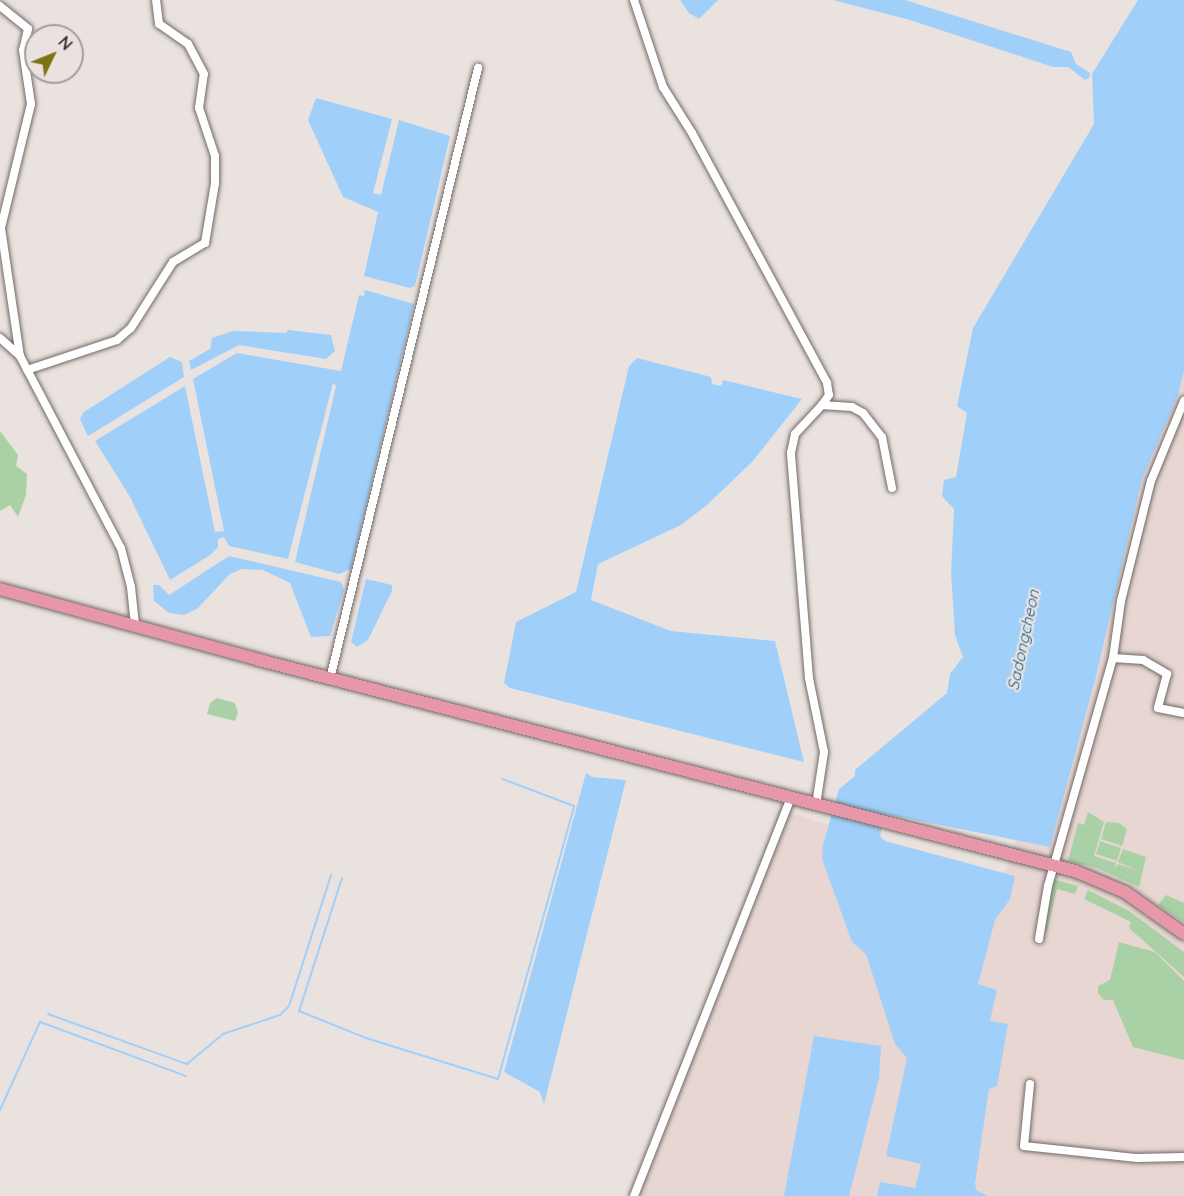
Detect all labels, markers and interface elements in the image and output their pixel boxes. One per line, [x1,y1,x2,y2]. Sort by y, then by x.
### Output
north arrow [24,24,84,84]
text: N [54,32,77,54]
water label: Sadongcheon [1003,588,1043,692]

